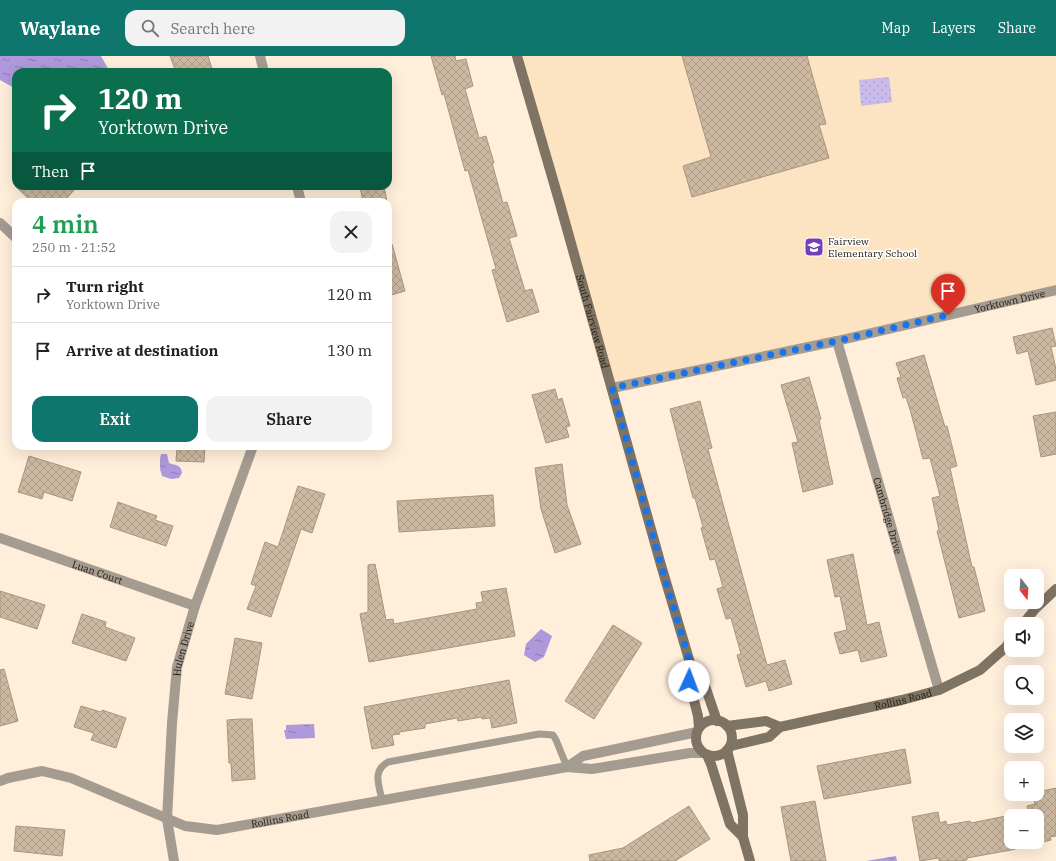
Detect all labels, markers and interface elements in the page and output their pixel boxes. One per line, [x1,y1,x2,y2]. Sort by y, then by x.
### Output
search box [125,10,405,46]
text: Waylane [20,16,101,40]
icon: search [139,17,161,39]
text: Search here [171,19,255,38]
text: Map [882,19,910,37]
text: Layers [932,19,976,37]
text: Share [998,19,1036,37]
text: 120 m [98,80,182,117]
icon: right [32,84,84,136]
text: Yorktown Drive [98,116,228,139]
icon: arrive [77,160,99,182]
text: Then [32,162,69,181]
text: 4 min [32,208,99,240]
button: close [330,211,372,253]
place label: Fairview Elementary School [828,235,917,260]
school or university icon: Fairview Elementary School [803,236,825,258]
text: 250 m · 21:52 [32,239,116,256]
street label: South Fairview Road [574,273,612,370]
pin [931,274,965,315]
text: Turn right [66,277,144,296]
icon: arrive [937,280,959,302]
icon: right [32,284,54,306]
text: 120 m [327,285,372,304]
street label: Yorktown Drive [973,286,1046,315]
text: Yorktown Drive [66,296,160,313]
icon: arrive [32,340,54,362]
text: Arrive at destination [66,341,218,360]
text: 130 m [327,341,372,360]
button: Exit [32,396,198,442]
button: Share [206,396,372,442]
street label: Cambridge Drive [871,476,905,556]
street label: Luan Court [70,557,125,587]
north arrow [1004,569,1044,609]
map controls [1004,569,1044,849]
button: sound [1004,617,1044,657]
street label: Hulen Drive [170,620,197,677]
position arrow [668,660,710,702]
button: search [1004,665,1044,705]
street label: Rollins Road [873,686,933,712]
button: layers [1004,713,1044,753]
button: + [1004,761,1044,801]
street label: Rollins Road [250,807,310,830]
button: − [1004,809,1044,849]

